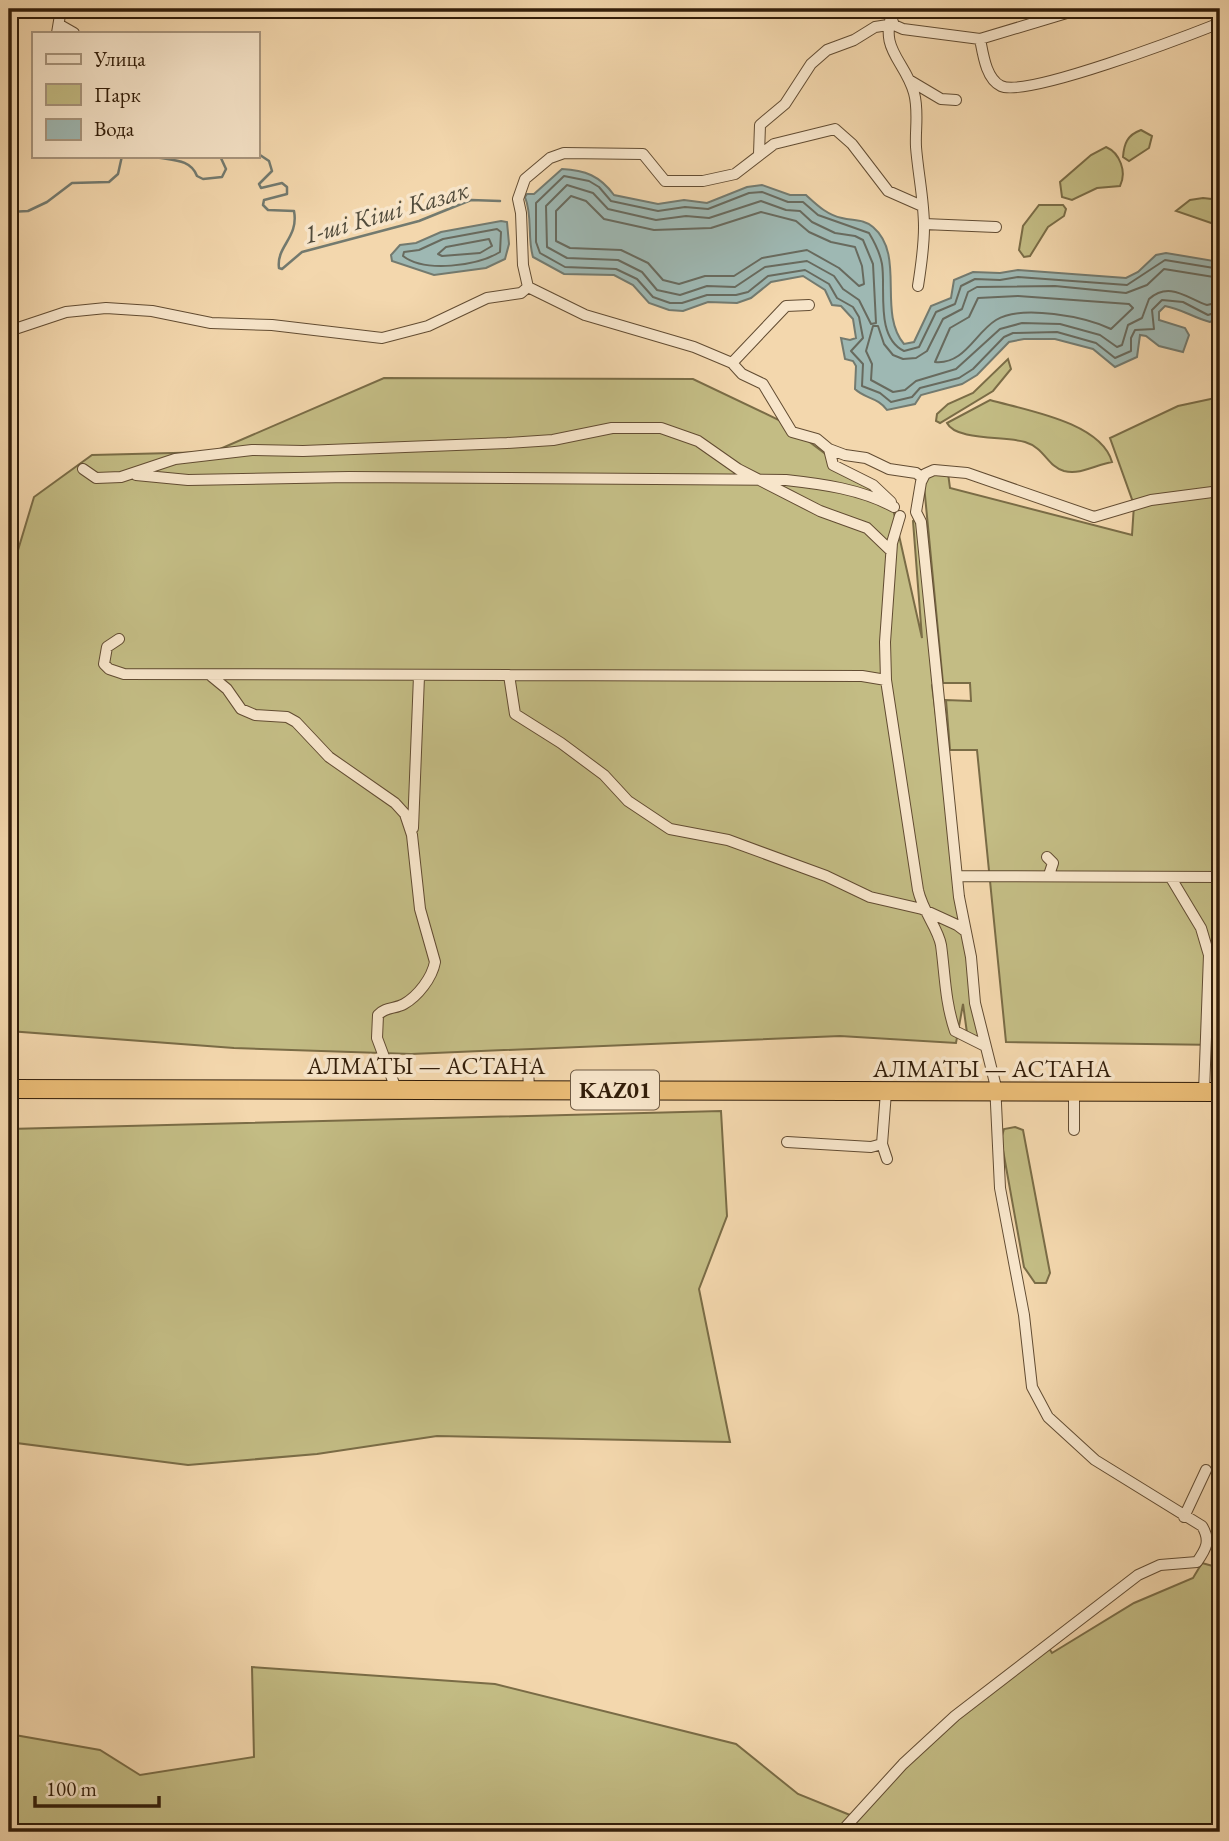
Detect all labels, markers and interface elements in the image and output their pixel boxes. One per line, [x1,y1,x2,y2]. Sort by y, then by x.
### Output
legend [32,32,259,158]
text: Улица [93,45,146,72]
text: Парк [94,81,141,108]
text: Вода [94,115,135,142]
water label: 1-ші Кіші Казак [299,172,473,252]
street label: АЛМАТЫ — АСТАНА [306,1050,546,1081]
street label: АЛМАТЫ — АСТАНА [872,1053,1112,1084]
road number: KАZ01 [571,1070,659,1110]
scale bar [35,1764,159,1808]
text: 100 m [46,1775,97,1802]

